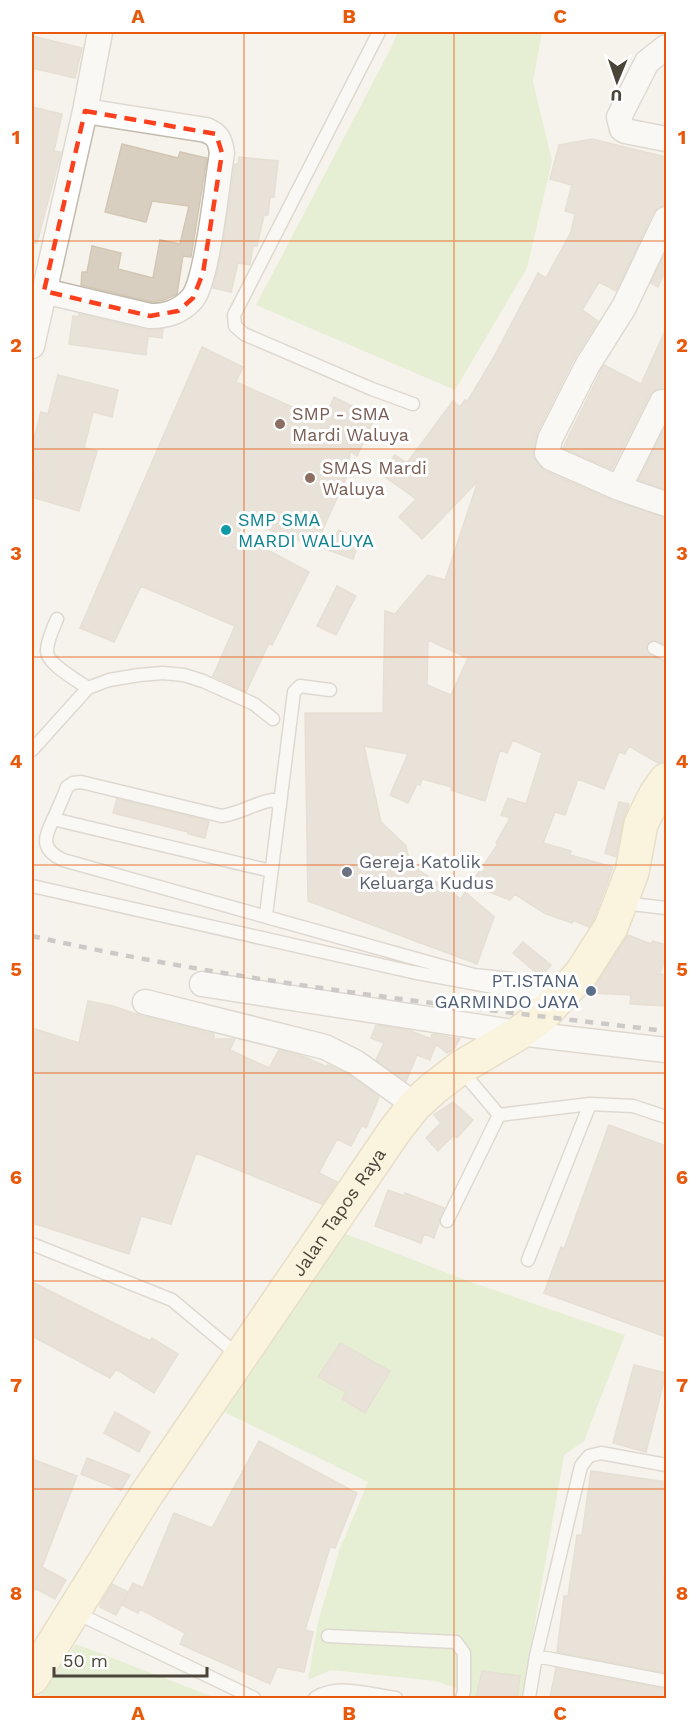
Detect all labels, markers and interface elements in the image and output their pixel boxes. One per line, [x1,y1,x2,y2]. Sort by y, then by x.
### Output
text: A [131,4,145,28]
text: B [342,4,356,28]
text: C [553,4,567,28]
north arrow [587,51,647,111]
text: U [610,86,623,105]
text: 1 [12,125,20,149]
text: 1 [678,125,686,149]
text: 2 [10,333,22,357]
text: 2 [676,333,688,357]
place label: SMP - SMA Mardi Waluya [292,403,409,445]
marker: SMP - SMA Mardi Waluya [273,417,287,431]
place label: SMAS Mardi Waluya [322,457,427,499]
marker: SMAS Mardi Waluya [303,471,317,485]
place label: SMP SMA MARDI WALUYA [238,509,374,551]
marker: SMP SMA MARDI WALUYA [219,523,233,537]
text: 3 [10,541,22,565]
text: 3 [676,541,688,565]
text: 4 [10,749,23,773]
text: 4 [676,749,689,773]
place label: Gereja Katolik Keluarga Kudus [359,851,494,893]
marker: Gereja Katolik Keluarga Kudus [340,865,354,879]
text: 5 [10,957,22,981]
text: 5 [676,957,688,981]
place label: PT.ISTANA GARMINDO JAYA [435,970,579,1012]
marker: PT.ISTANA GARMINDO JAYA [584,984,598,998]
street label: Jalan Tapos Raya [288,1144,390,1280]
text: 6 [10,1165,22,1189]
text: 6 [676,1165,688,1189]
text: 7 [10,1373,22,1397]
text: 7 [676,1373,688,1397]
text: 8 [10,1581,22,1605]
text: 8 [676,1581,688,1605]
scale bar [54,1640,207,1678]
text: 50 m [63,1650,108,1671]
text: A [131,1701,145,1725]
text: B [342,1701,356,1725]
text: C [553,1701,567,1725]

